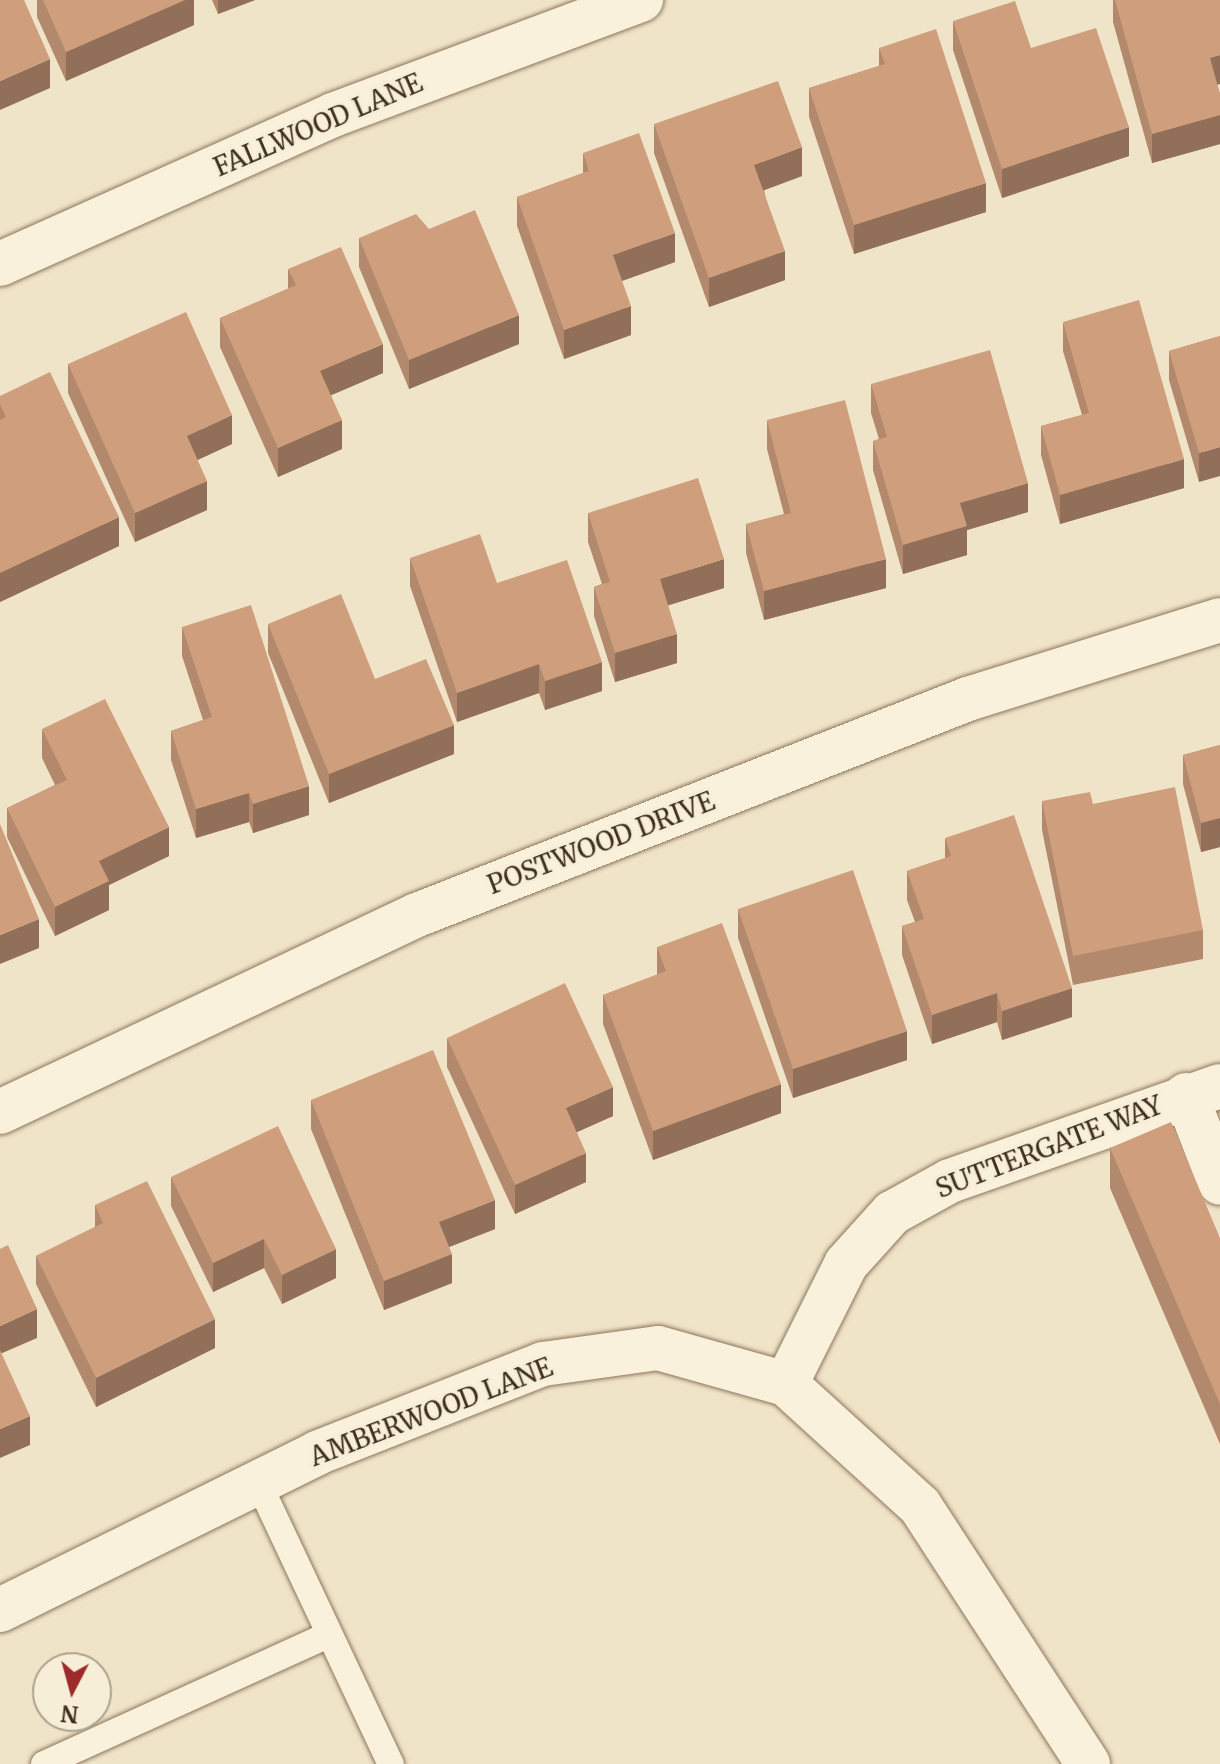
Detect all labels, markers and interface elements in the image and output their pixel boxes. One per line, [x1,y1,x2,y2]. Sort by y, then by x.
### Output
street label: FALLWOOD LANE [209,67,427,183]
street label: POSTWOOD DRIVE [483,785,719,901]
street label: SUTTERGATE WAY [931,1089,1167,1205]
street label: AMBERWOOD LANE [305,1351,557,1473]
north arrow [32,1652,112,1732]
text: N [60,1699,80,1729]

